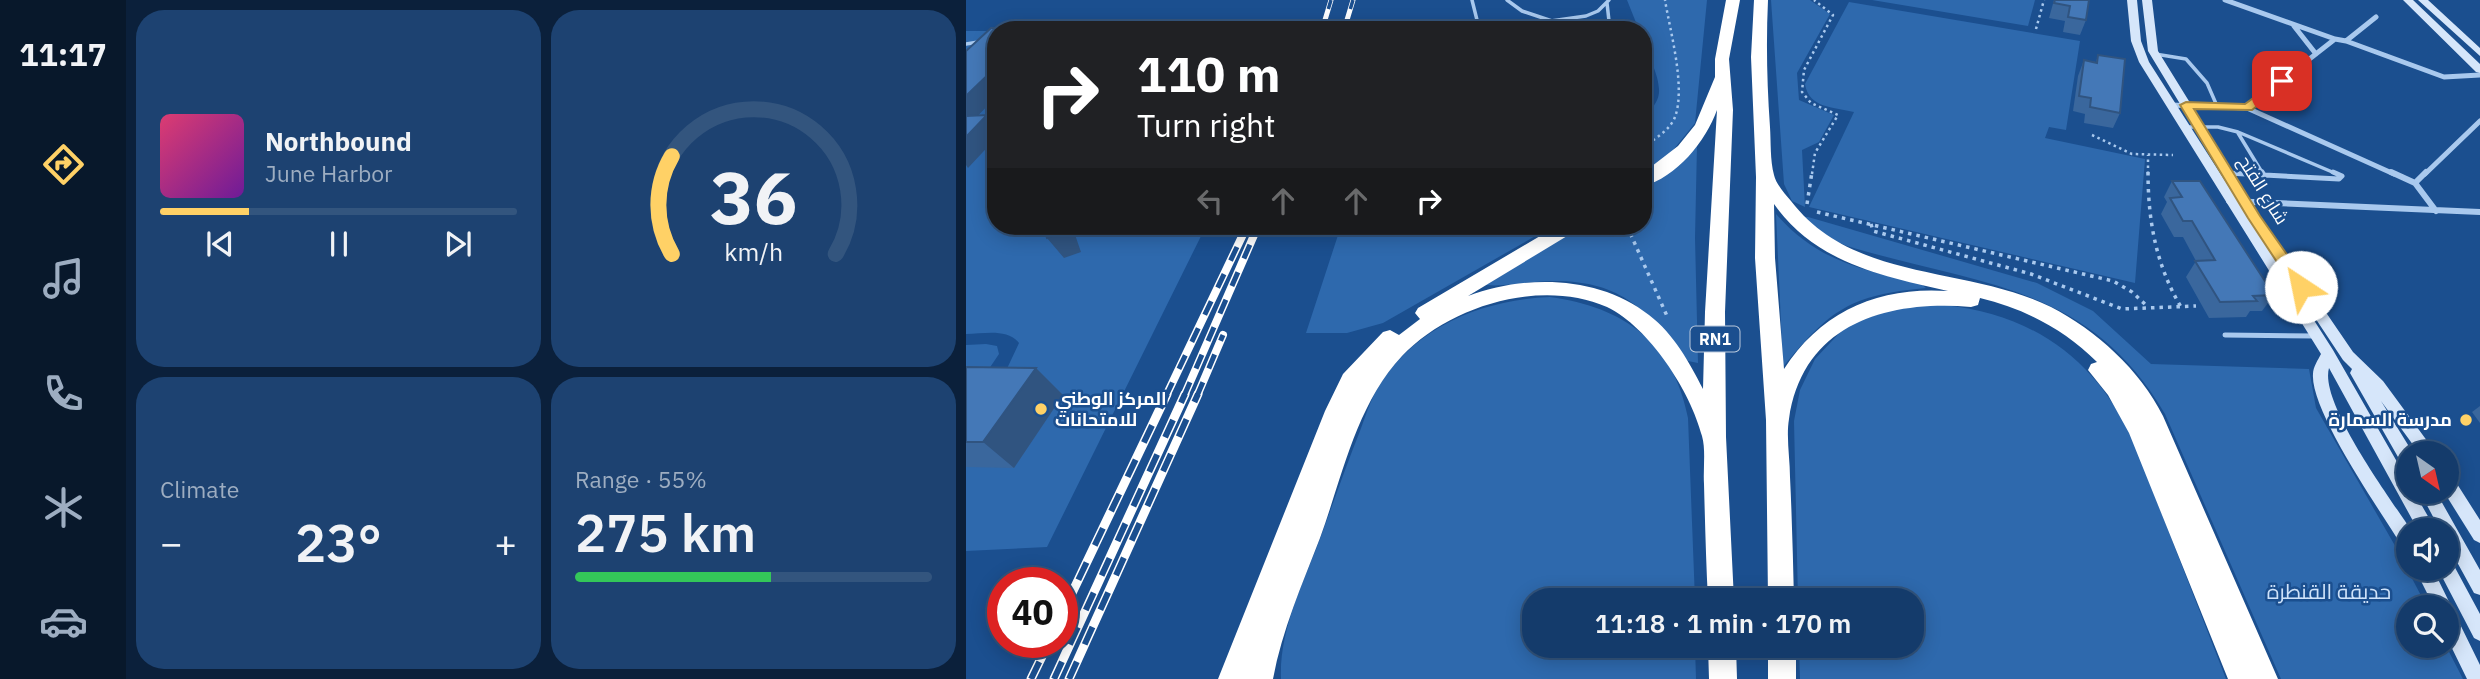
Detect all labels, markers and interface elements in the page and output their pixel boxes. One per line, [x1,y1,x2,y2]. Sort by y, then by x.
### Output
text: 11:17 [19,33,107,75]
text: 110 m [1137,42,1281,105]
icon: right [1022,49,1113,140]
pin [2252,51,2312,111]
icon: arrive [2263,62,2301,100]
text: Turn right [1137,104,1275,146]
text: Northbound [265,124,412,158]
icon: directions [39,140,88,189]
text: 36 [710,150,797,245]
street label: شارع الفتح [2232,151,2294,229]
text: June Harbor [265,158,393,188]
icon: left [1191,182,1229,220]
icon: ahead [1264,182,1302,220]
icon: ahead [1337,182,1375,220]
icon: right [1410,182,1448,220]
icon: previous [201,225,239,263]
icon: pause [320,225,358,263]
icon: next [439,225,477,263]
text: km/h [724,235,783,268]
position arrow [2264,250,2338,324]
icon: music [39,254,88,303]
road number: RN1 [1690,326,1740,352]
icon: phone [39,369,88,418]
place label: المركز الوطني للامتحانات [1055,387,1167,431]
marker: المركز الوطني للامتحانات [1033,401,1049,417]
place label: مدرسة السمارة [2329,408,2452,431]
marker: مدرسة السمارة [2458,412,2474,428]
north arrow [2396,441,2459,504]
map controls [2396,441,2459,658]
text: Range · 55% [575,464,707,494]
text: Climate [160,474,239,504]
icon: climate [39,483,88,532]
text: 275 km [575,499,756,566]
text: 23° [295,509,382,576]
text: − [160,518,183,567]
text: + [494,518,517,567]
button: sound [2396,518,2459,581]
speed limit sign: 40 [987,567,1078,658]
park label: حديقة القنطرة [2267,577,2391,605]
button: search [2396,595,2459,658]
icon: car [39,597,88,646]
text: 11:18 · 1 min · 170 m [1595,606,1851,640]

